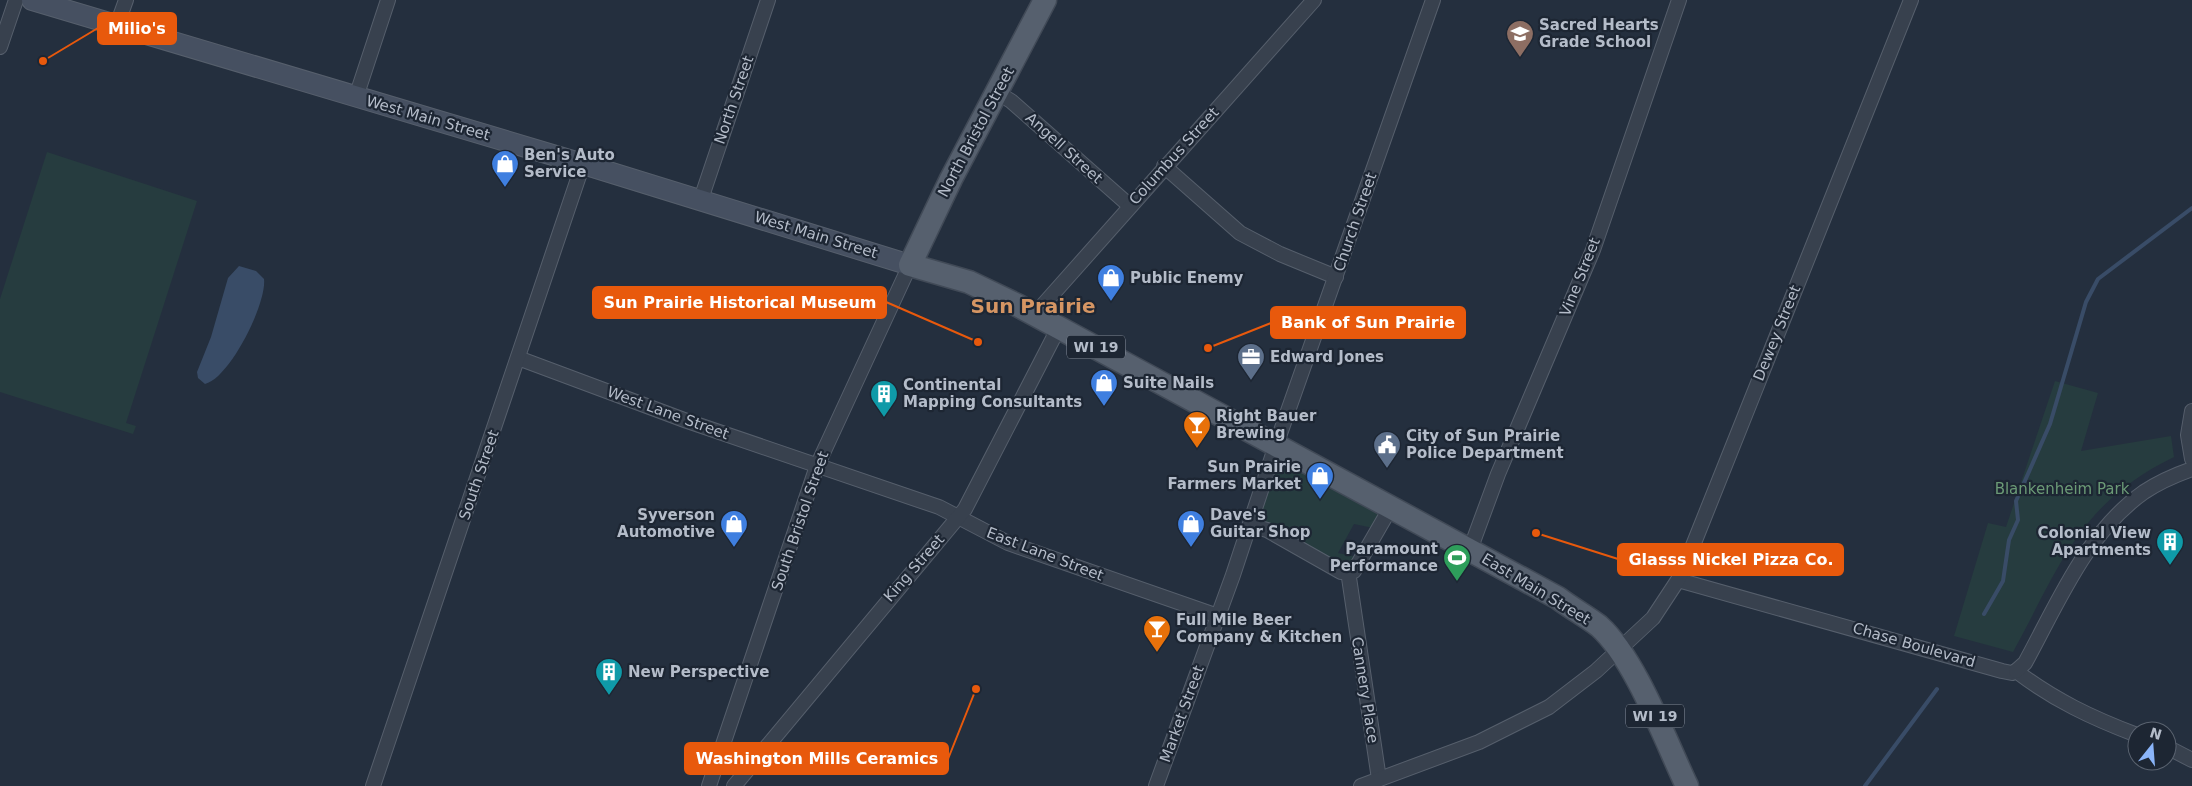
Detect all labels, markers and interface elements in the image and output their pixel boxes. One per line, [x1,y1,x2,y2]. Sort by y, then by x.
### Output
callout: Milio's [98,13,176,44]
place label: Sacred Hearts Grade School [1539,16,1659,51]
text: Milio's [108,19,166,38]
school or university icon: Sacred Hearts Grade School [1505,19,1535,58]
street label: North Street [710,53,758,147]
street label: North Bristol Street [934,64,1018,200]
street label: West Main Street [364,92,492,144]
street label: Columbus Street [1125,103,1223,209]
street label: Angell Street [1022,109,1106,187]
place label: Ben's Auto Service [524,146,615,181]
shop icon: Ben's Auto Service [490,149,520,188]
street label: Church Street [1330,170,1380,274]
street label: West Main Street [752,208,880,262]
street label: Vine Street [1556,235,1604,319]
shop icon: Public Enemy [1096,263,1126,302]
place label: Public Enemy [1130,269,1244,287]
street label: Dewey Street [1750,282,1804,383]
callout: Sun Prairie Historical Museum [593,287,886,318]
text: Sun Prairie Historical Museum [603,293,877,312]
district label: Sun Prairie [971,294,1096,318]
callout: Bank of Sun Prairie [1271,307,1465,338]
text: Bank of Sun Prairie [1281,313,1455,332]
road number: WI 19 [1067,336,1125,358]
office icon: Edward Jones [1236,342,1266,381]
place label: Edward Jones [1270,348,1384,366]
shop icon: Suite Nails [1089,368,1119,407]
place label: Suite Nails [1123,374,1214,392]
place label: Continental Mapping Consultants [903,376,1082,411]
building icon: Continental Mapping Consultants [869,379,899,418]
street label: West Lane Street [605,383,731,443]
place label: Right Bauer Brewing [1216,407,1317,442]
bar icon: Right Bauer Brewing [1182,410,1212,449]
place label: City of Sun Prairie Police Department [1406,427,1564,462]
street label: South Street [455,428,503,522]
public building icon: City of Sun Prairie Police Department [1372,430,1402,469]
street label: South Bristol Street [768,449,832,593]
place label: Sun Prairie Farmers Market [1167,458,1301,493]
shop icon: Sun Prairie Farmers Market [1305,461,1335,500]
park label: Blankenheim Park [1995,480,2130,498]
place label: Syverson Automotive [617,506,715,541]
place label: Dave's Guitar Shop [1210,506,1311,541]
shop icon: Syverson Automotive [719,509,749,548]
shop icon: Dave's Guitar Shop [1176,509,1206,548]
street label: East Lane Street [984,523,1106,585]
place label: Colonial View Apartments [2037,524,2151,559]
building icon: Colonial View Apartments [2155,527,2185,566]
street label: King Street [880,531,948,605]
place label: Paramount Performance [1330,540,1438,575]
sports icon: Paramount Performance [1442,543,1472,582]
callout: Glasss Nickel Pizza Co. [1618,544,1843,575]
street label: East Main Street [1479,550,1594,629]
text: Glasss Nickel Pizza Co. [1628,550,1834,569]
place label: Full Mile Beer Company & Kitchen [1176,611,1342,646]
bar icon: Full Mile Beer Company & Kitchen [1142,614,1172,653]
street label: Chase Boulevard [1851,619,1977,671]
street label: Cannery Place [1348,635,1382,745]
building icon: New Perspective [594,657,624,696]
place label: New Perspective [628,663,769,681]
street label: Market Street [1156,663,1208,765]
road number: WI 19 [1626,704,1684,728]
north arrow [2127,721,2177,771]
text: N [2148,724,2164,743]
callout: Washington Mills Ceramics [685,743,948,774]
text: Washington Mills Ceramics [696,749,938,768]

